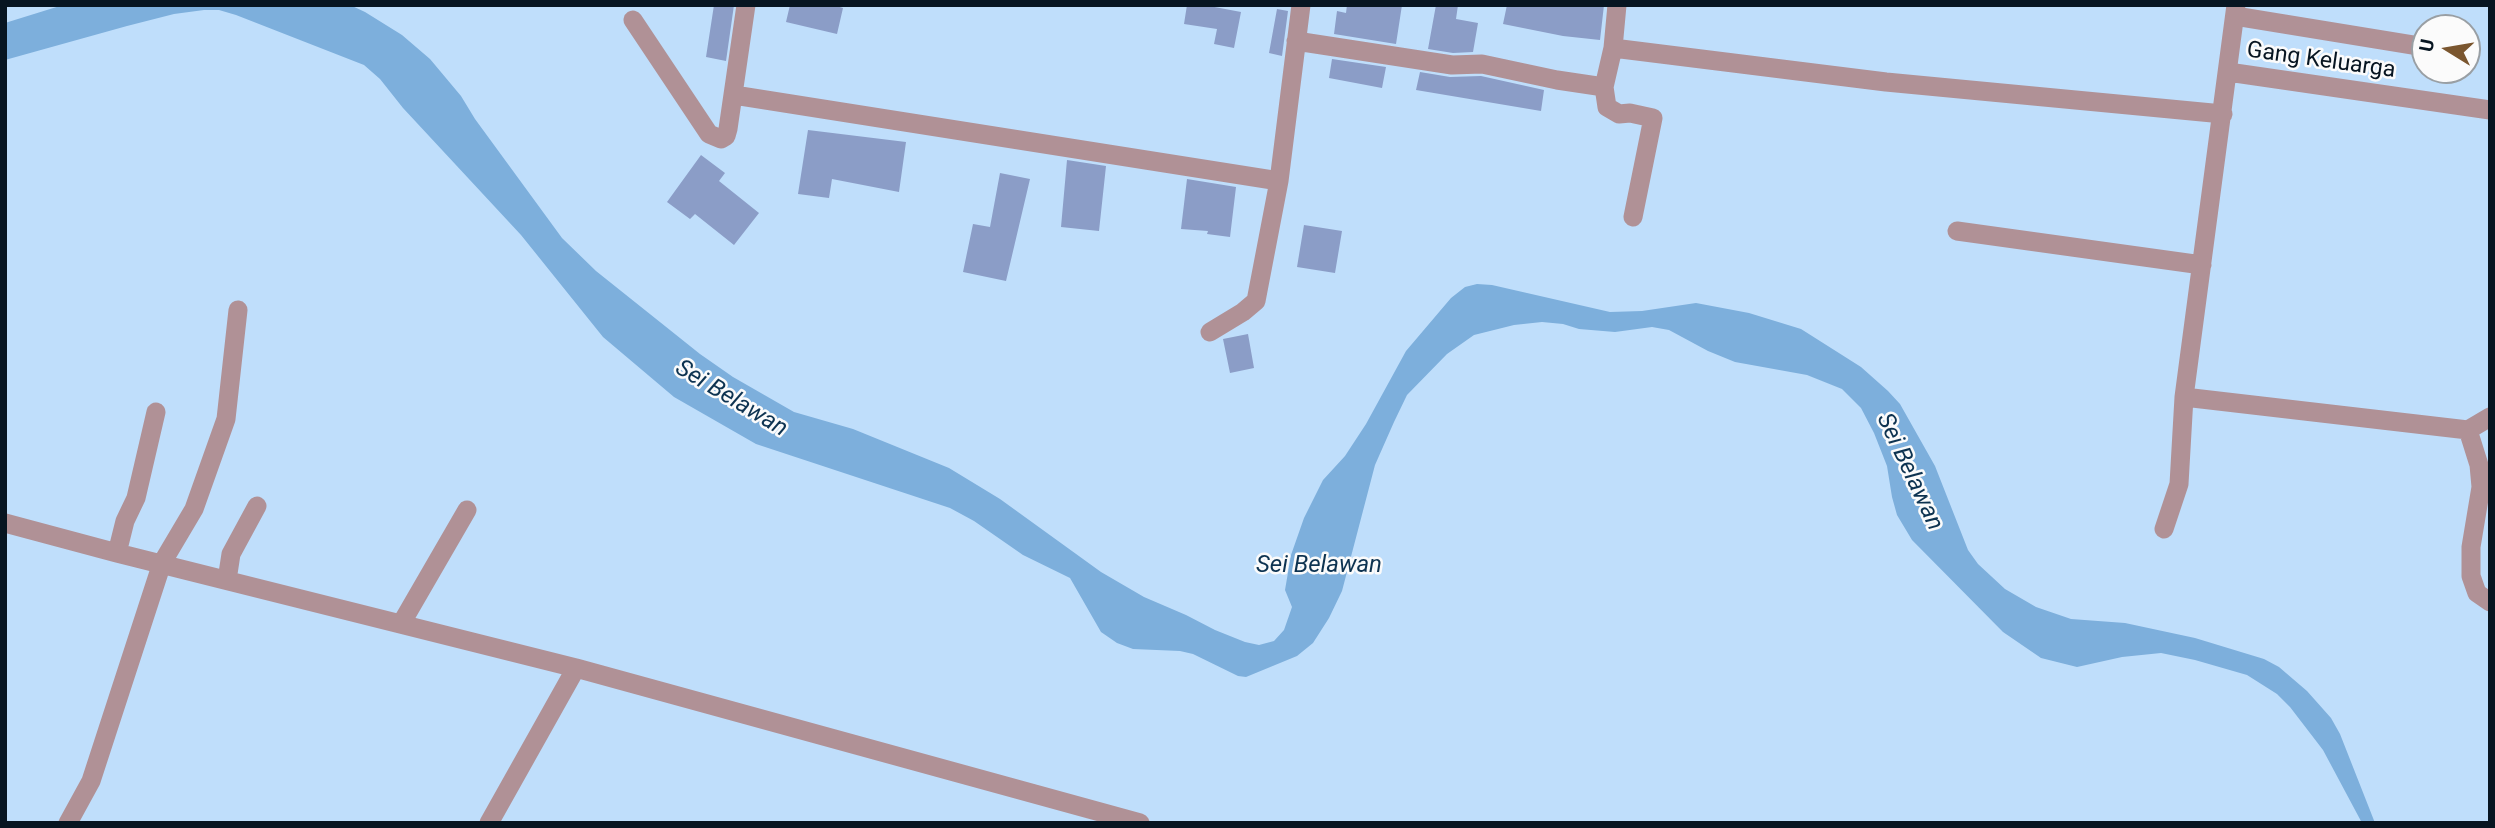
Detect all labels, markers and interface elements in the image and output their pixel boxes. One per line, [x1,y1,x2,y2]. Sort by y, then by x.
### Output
north arrow [2411,14,2481,84]
street label: Gang Keluarga [2245,37,2397,85]
text: U [2414,37,2439,54]
water label: Sei Belawan [670,354,792,444]
water label: Sei Belawan [1869,409,1949,535]
water label: Sei Belawan [1256,552,1382,580]

